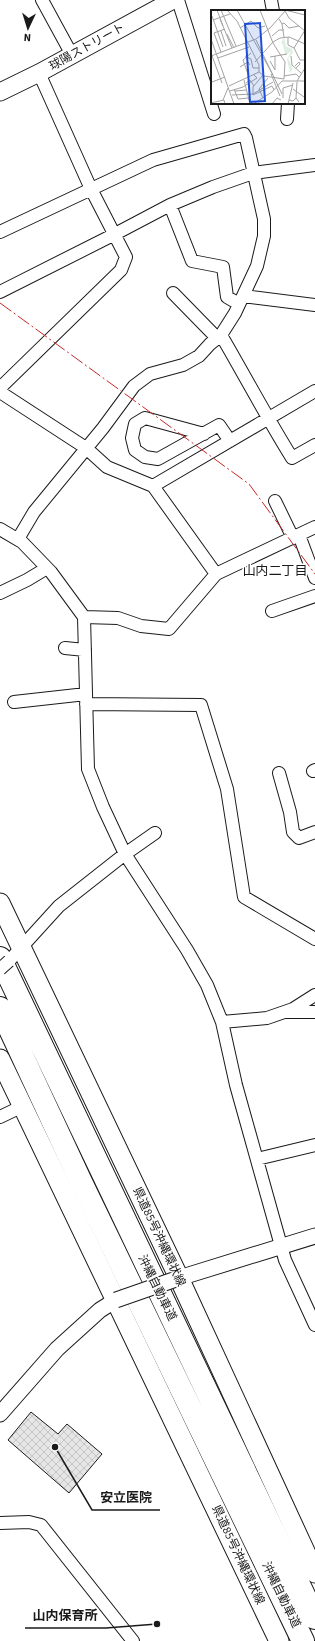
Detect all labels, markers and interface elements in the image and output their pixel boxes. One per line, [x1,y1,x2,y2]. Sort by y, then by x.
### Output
north arrow [8,8,48,48]
inset map [211,10,305,104]
street label: 球陽ストリート [46,19,128,75]
text: N [23,30,32,45]
district label: 山内二丁目 [242,562,308,580]
street label: 県道85号沖縄環状線 [128,1184,190,1290]
street label: 沖縄自動車道 [134,1252,180,1324]
callout: 安立医院 [92,1485,160,1510]
text: 安立医院 [100,1489,152,1507]
street label: 県道85号沖縄環状線 [207,1502,269,1608]
street label: 沖縄自動車道 [258,1559,304,1631]
callout: 山内保育所 [25,1603,106,1628]
text: 山内保育所 [32,1607,98,1625]

